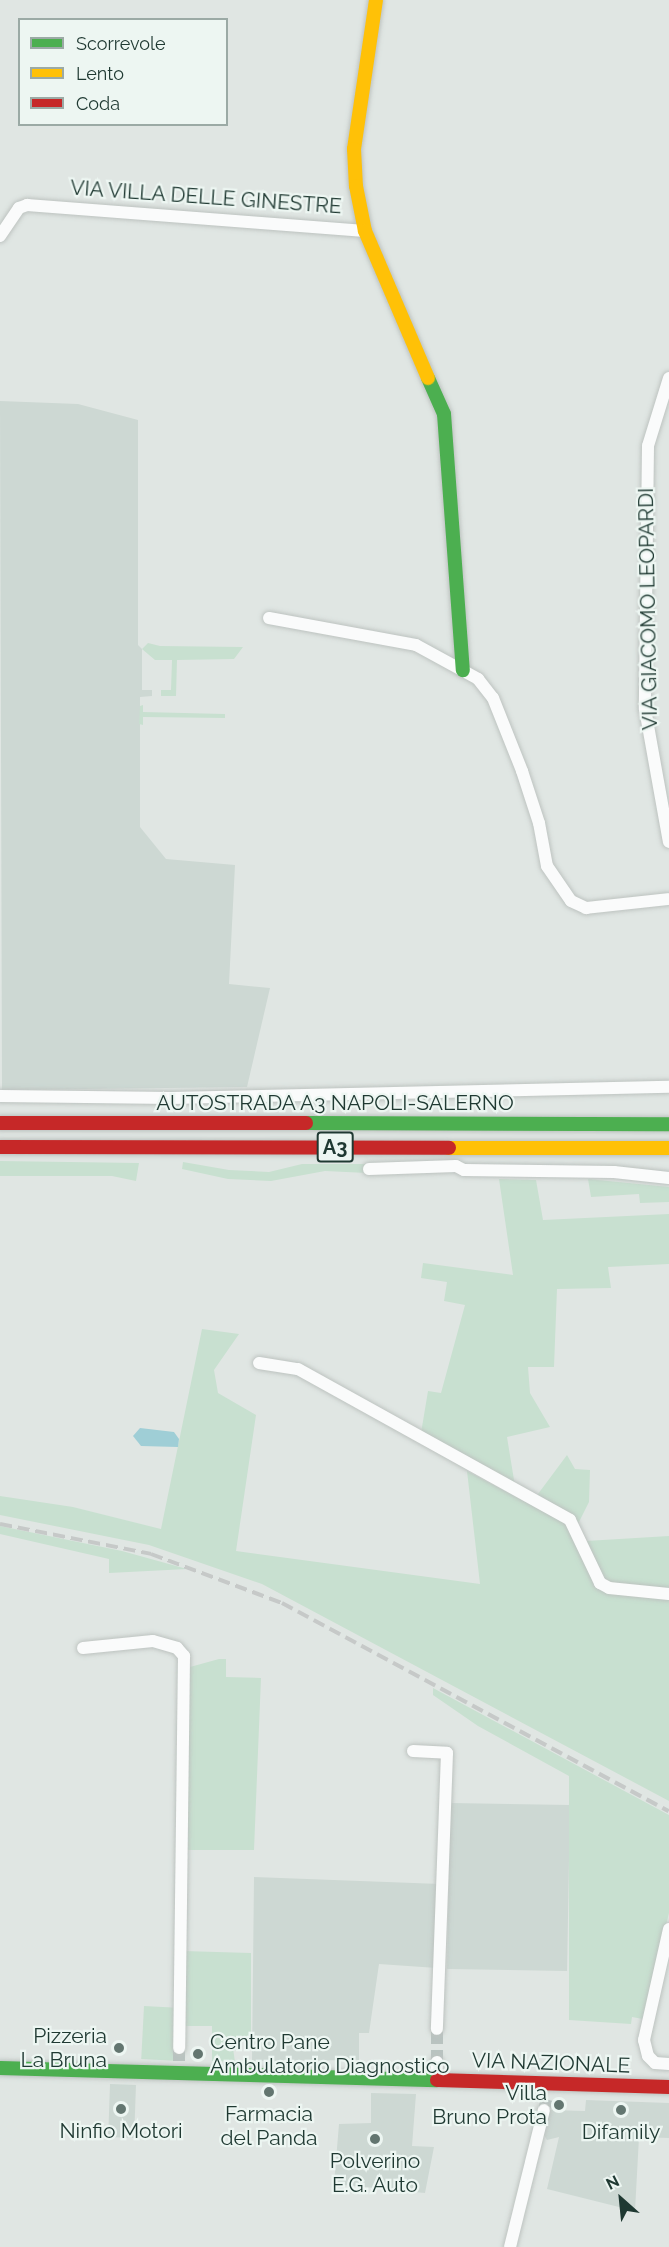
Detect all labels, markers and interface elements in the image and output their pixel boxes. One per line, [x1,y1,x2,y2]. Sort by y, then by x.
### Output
legend [18,18,228,126]
text: Scorrevole [76,33,166,54]
text: Lento [76,63,124,84]
text: Coda [76,93,120,114]
street label: VIA VILLA DELLE GINESTRE [68,175,344,219]
street label: VIA GIACOMO LEOPARDI [633,487,663,731]
street label: AUTOSTRADA A3 NAPOLI-SALERNO [156,1090,514,1116]
road number: A3 [316,1130,354,1164]
place label: Pizzeria La Bruna [20,2023,107,2073]
place label: Centro Pane Ambulatorio Diagnostico [210,2029,450,2079]
marker: Pizzeria La Bruna [112,2041,126,2055]
marker: Centro Pane Ambulatorio Diagnostico [191,2047,205,2061]
street label: VIA NAZIONALE [471,2048,631,2078]
place label: Villa Bruno Prota [432,2080,547,2130]
marker: Farmacia del Panda [262,2085,276,2099]
marker: Villa Bruno Prota [552,2098,566,2112]
place label: Farmacia del Panda [220,2101,318,2151]
marker: Ninfio Motori [114,2102,128,2116]
marker: Difamily [614,2103,628,2117]
place label: Ninfio Motori [59,2118,183,2144]
place label: Difamily [582,2119,660,2145]
marker: Polverino E.G. Auto [368,2132,382,2146]
place label: Polverino E.G. Auto [330,2148,420,2198]
north arrow [591,2169,651,2229]
text: N [603,2171,622,2194]

